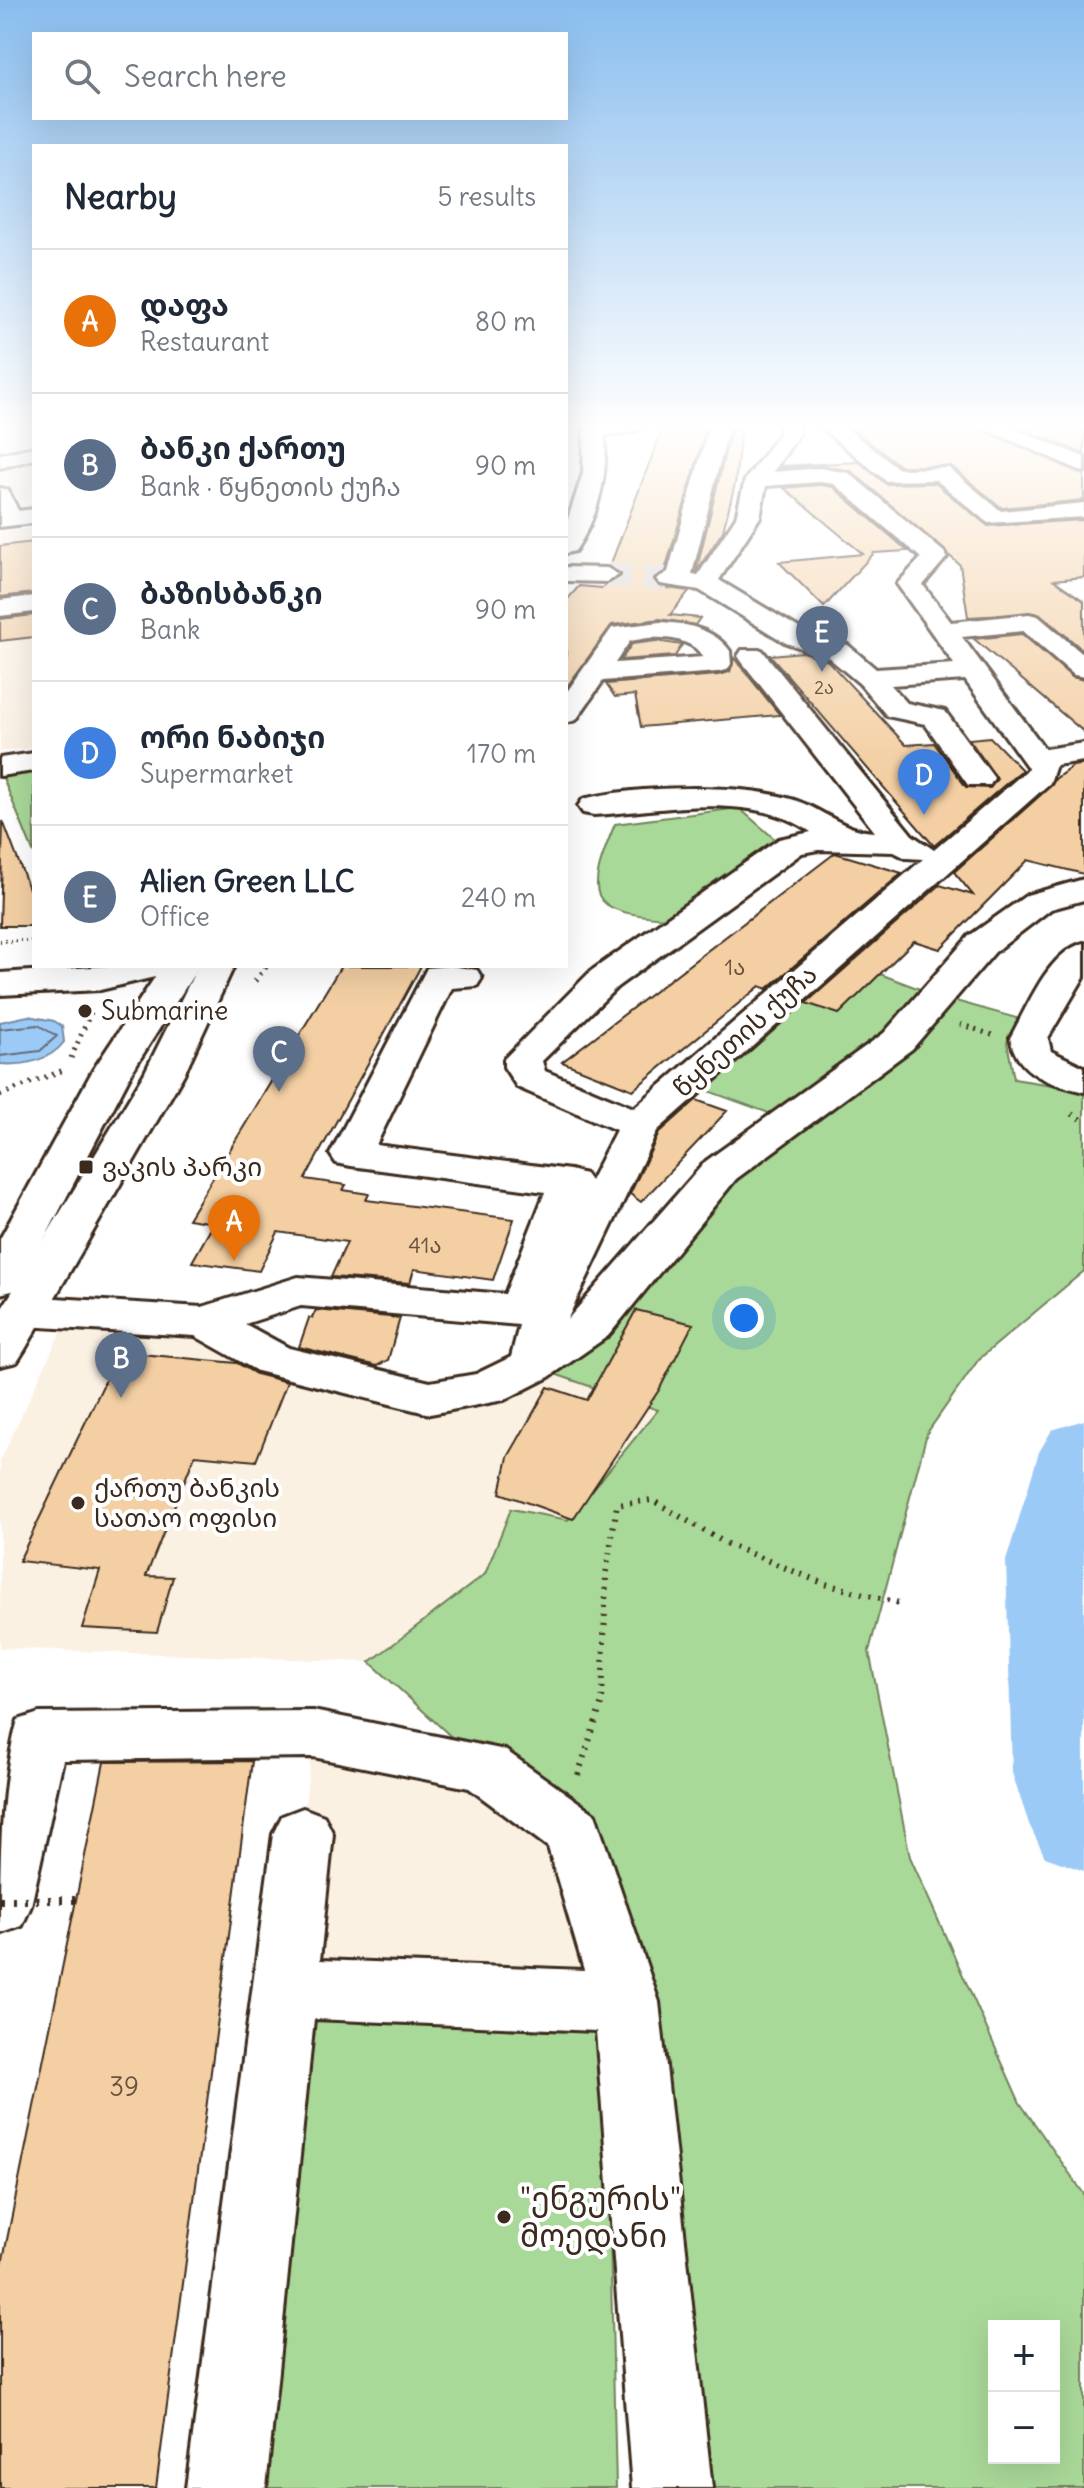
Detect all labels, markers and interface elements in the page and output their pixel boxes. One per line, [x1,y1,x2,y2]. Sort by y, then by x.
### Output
search box [32,32,568,120]
icon: search [60,54,104,98]
text: Search here [124,57,287,95]
text: Nearby [64,175,177,218]
text: 5 results [438,180,536,213]
text: დაფა [140,286,229,324]
text: A [82,305,98,338]
text: 80 m [475,305,536,338]
text: Restaurant [140,325,269,358]
text: ბანკი ქართუ [140,429,346,467]
text: B [81,449,99,482]
text: 90 m [475,449,536,482]
text: Bank · წყნეთის ქუჩა [140,470,401,503]
text: ბაზისბანკი [140,574,323,612]
text: C [81,593,99,626]
text: 90 m [475,593,536,626]
pin: E [796,606,848,672]
text: Bank [140,613,200,646]
house number: 2ა [814,676,834,699]
text: ორი ნაბიჯი [140,718,325,756]
text: D [81,737,99,770]
text: 170 m [467,737,536,770]
pin: D [898,749,950,815]
text: Supermarket [140,757,293,790]
text: Alien Green LLC [140,862,354,900]
text: E [82,881,98,914]
text: 240 m [461,881,536,914]
text: Office [140,900,210,933]
house number: 1ა [725,953,745,981]
street label: წყნეთის ქუჩა [666,957,824,1104]
place label: Submarine [101,994,228,1027]
marker: Submarine [76,1002,94,1020]
pin: C [253,1026,305,1092]
place label: ვაკის პარკი [102,1150,262,1183]
marker: ვაკის პარკი [77,1158,95,1176]
pin: A [208,1195,260,1261]
house number: 41ა [408,1231,442,1259]
your location [724,1298,764,1338]
pin: B [95,1332,147,1398]
place label: ქართუ ბანკის სათაო ოფისი [94,1471,280,1534]
marker: ქართუ ბანკის სათაო ოფისი [69,1494,87,1512]
house number: 39 [109,2070,139,2103]
place label: "ენგურის" მოედანი [520,2178,681,2256]
marker: "ენგურის" მოედანი [495,2208,513,2226]
map controls [988,2320,1060,2464]
button: + [988,2320,1060,2392]
button: − [988,2392,1060,2464]

